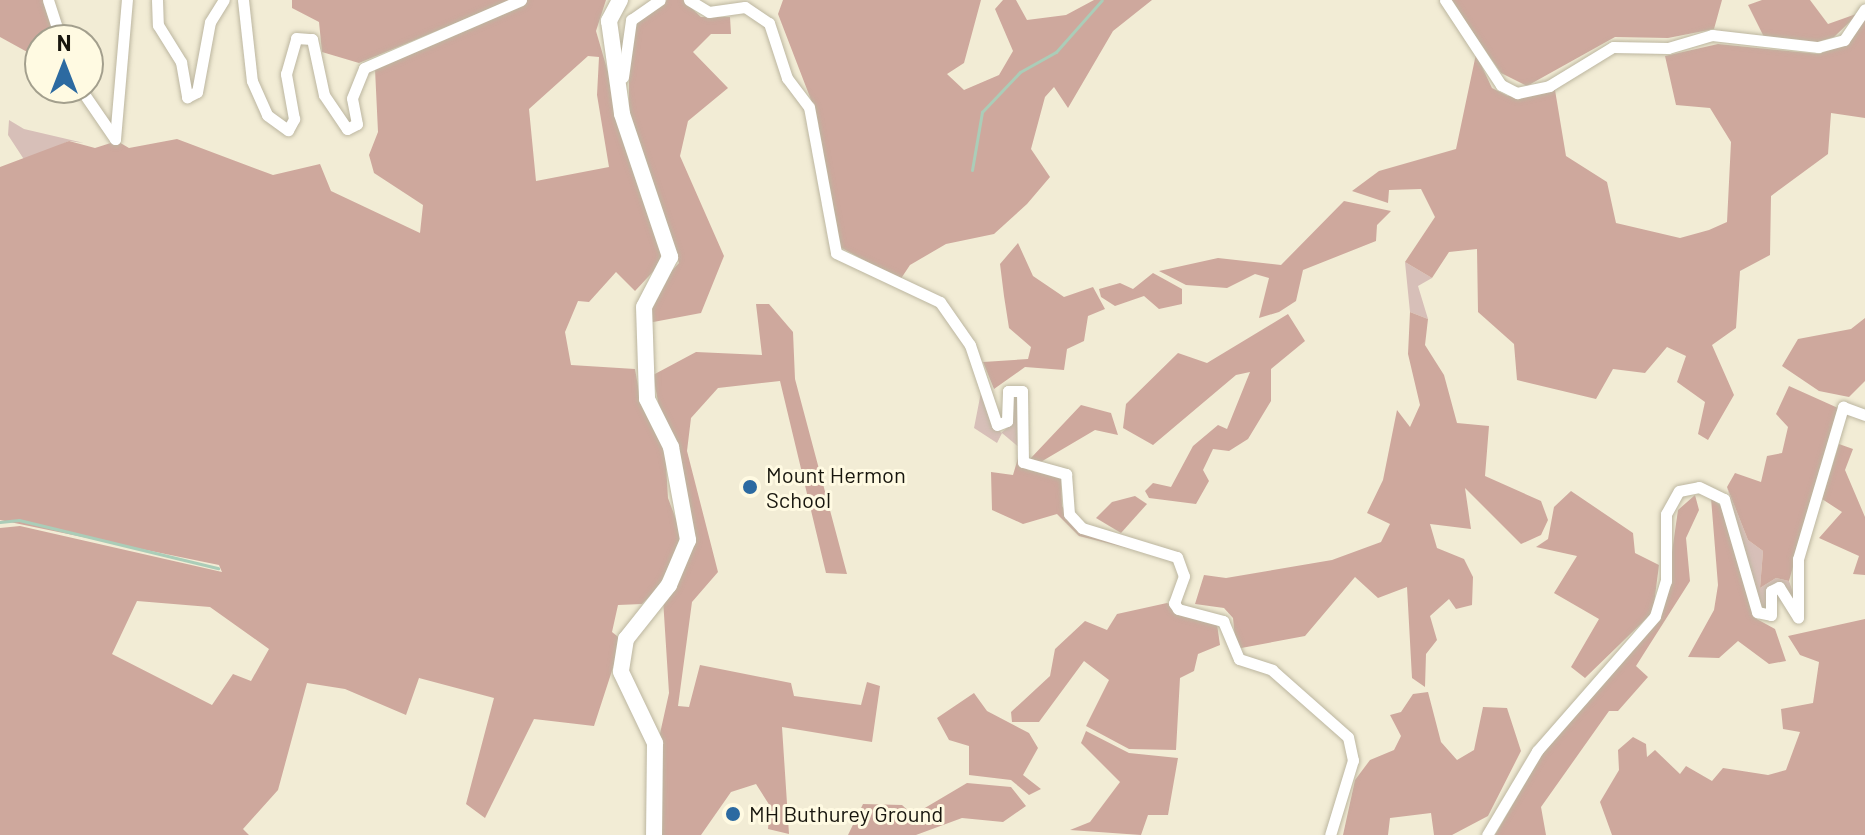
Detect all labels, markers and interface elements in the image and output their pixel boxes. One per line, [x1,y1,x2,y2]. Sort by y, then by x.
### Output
north arrow [24,24,104,104]
text: N [57,29,71,55]
place label: Mount Hermon School [766,461,906,512]
marker: Mount Hermon School [741,478,759,496]
place label: MH Buthurey Ground [749,801,943,827]
marker: MH Buthurey Ground [724,805,742,823]

